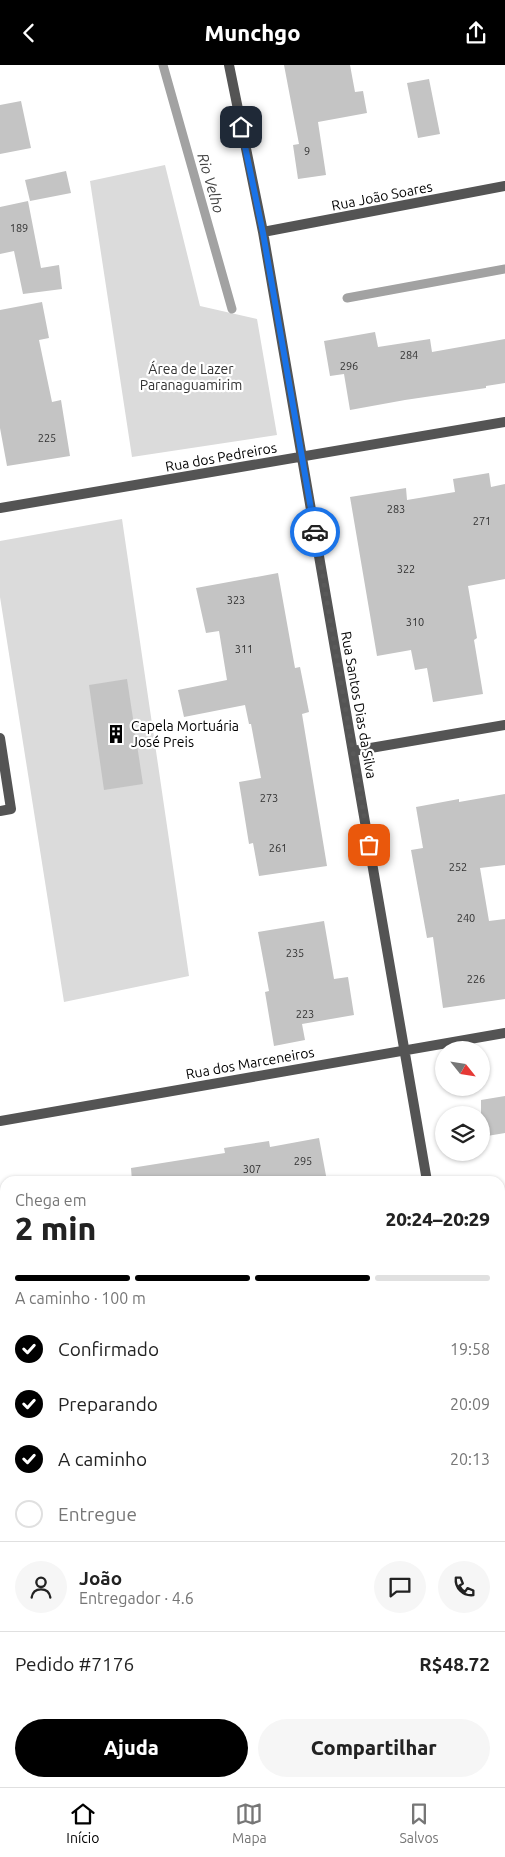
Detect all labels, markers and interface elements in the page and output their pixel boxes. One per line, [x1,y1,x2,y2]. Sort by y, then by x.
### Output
icon: back [15,19,43,47]
icon: share [462,19,490,47]
text: Munchgo [204,20,301,45]
pin [220,106,262,148]
icon: home [227,113,255,141]
house number: 9 [304,145,310,157]
water label: Rio Velho [194,151,228,215]
street label: Rua João Soares [330,178,434,214]
house number: 189 [10,222,28,234]
house number: 284 [400,349,418,361]
park label: Área de Lazer Paranaguamirim [140,360,242,393]
house number: 296 [340,360,358,372]
house number: 225 [38,432,56,444]
street label: Rua dos Pedreiros [164,439,278,475]
house number: 283 [387,503,405,515]
courier [290,507,340,557]
house number: 271 [473,515,491,527]
icon: car [301,518,329,546]
house number: 322 [397,563,415,575]
house number: 323 [227,594,245,606]
house number: 310 [406,616,424,628]
street label: Rua Santos Dias da Silva [338,630,380,780]
house number: 311 [235,643,253,655]
place label: Capela Mortuária José Preis [131,718,239,750]
building icon: Capela Mortuária José Preis [105,723,127,745]
house number: 273 [260,792,278,804]
pin [348,824,390,866]
icon: bag [355,831,383,859]
house number: 261 [269,842,287,854]
house number: 252 [449,861,467,873]
house number: 240 [457,912,475,924]
house number: 235 [286,947,304,959]
house number: 226 [467,973,485,985]
house number: 223 [296,1008,314,1020]
north arrow [435,1041,490,1096]
map controls [435,1041,490,1161]
street label: Rua dos Marceneiros [184,1044,316,1082]
button: layers [435,1106,490,1161]
house number: 295 [294,1155,312,1167]
house number: 307 [243,1163,261,1175]
text: Chega em [15,1191,87,1209]
text: 20:24–20:29 [385,1208,490,1230]
text: 2 min [15,1210,96,1246]
text: A caminho · 100 m [15,1289,146,1307]
icon: check [15,1335,43,1363]
text: Confirmado [58,1338,159,1360]
text: 19:58 [450,1340,490,1358]
icon: check [15,1390,43,1418]
text: Preparando [58,1393,158,1415]
text: 20:09 [450,1395,490,1413]
icon: check [15,1445,43,1473]
text: A caminho [58,1448,147,1470]
text: 20:13 [450,1450,490,1468]
text: Entregue [58,1503,137,1525]
button: person [15,1561,67,1613]
button: chat [374,1561,426,1613]
button: phone [438,1561,490,1613]
text: João [79,1567,122,1589]
text: Entregador · 4.6 [79,1589,194,1607]
text: Pedido #7176 [15,1653,134,1675]
text: R$48.72 [419,1653,490,1675]
button: Ajuda [15,1719,248,1777]
button: Compartilhar [258,1719,490,1777]
tab: Início [66,1800,99,1846]
tab: Mapa [232,1800,267,1846]
tab: Salvos [399,1800,439,1846]

